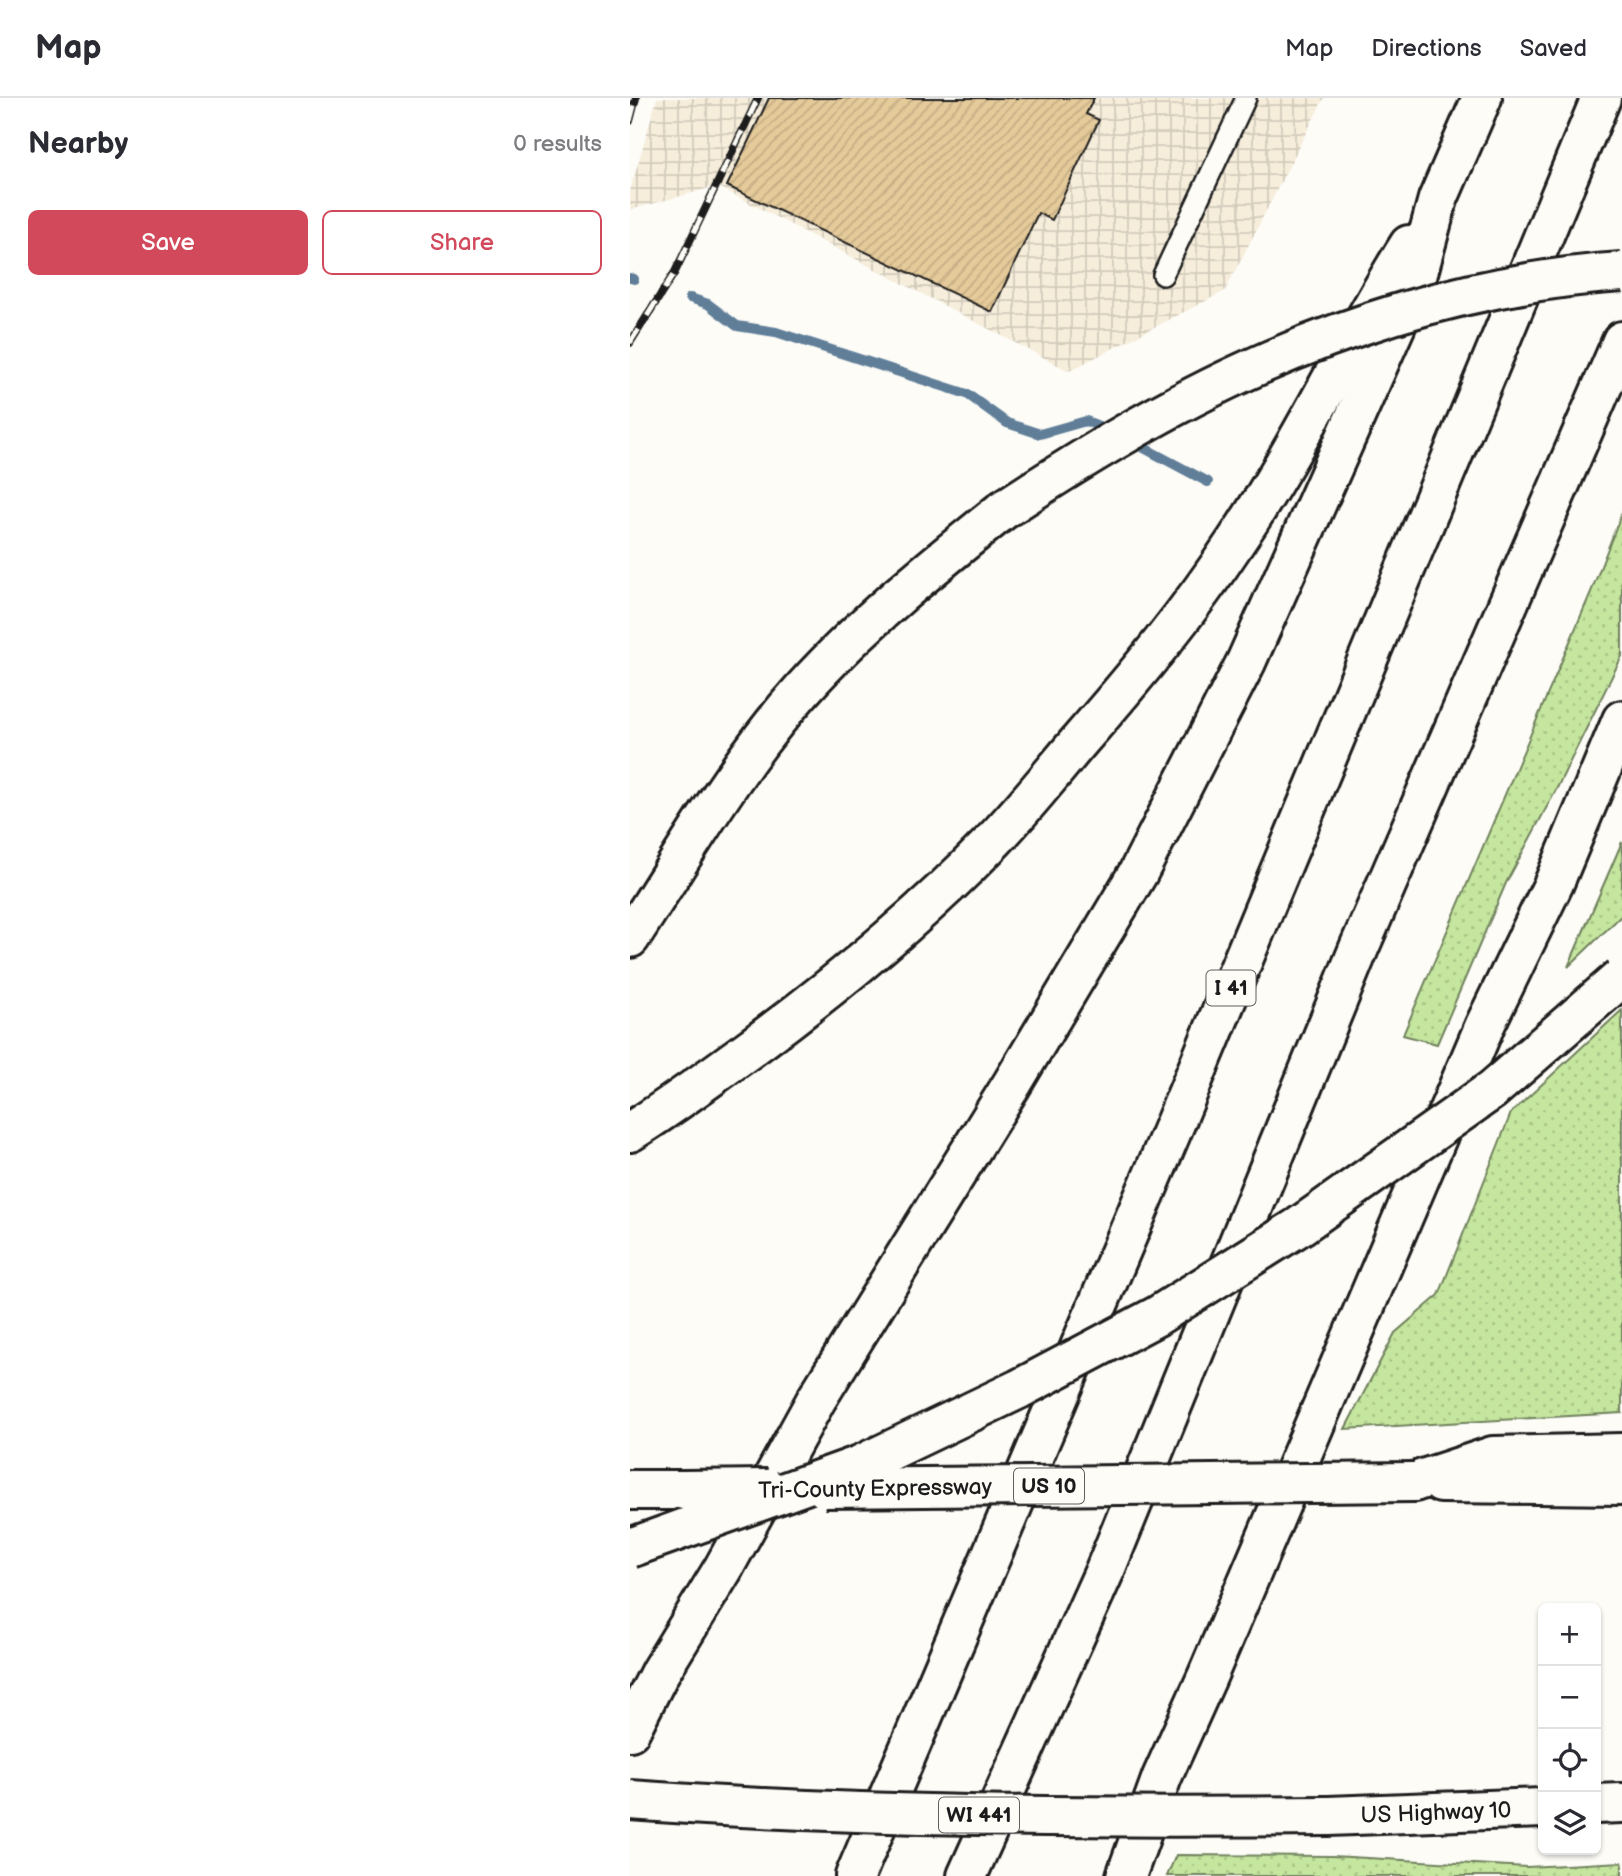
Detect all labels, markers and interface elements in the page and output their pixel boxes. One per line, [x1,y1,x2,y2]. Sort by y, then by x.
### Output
text: Map [35,28,101,68]
text: Map [1285,34,1333,63]
text: Directions [1371,34,1482,63]
text: Saved [1520,34,1587,63]
text: Nearby [28,126,128,162]
text: 0 results [513,130,602,158]
button: Save [28,210,308,275]
button: Share [322,210,602,275]
road number: I 41 [1206,970,1256,1006]
road number: US 10 [1014,1468,1084,1504]
street label: Tri-County Expressway [758,1473,993,1505]
map controls [1538,1603,1601,1855]
button: + [1538,1603,1601,1666]
button: − [1538,1666,1601,1729]
button: locate [1538,1729,1601,1792]
button: layers [1538,1792,1601,1855]
street label: US Highway 10 [1360,1796,1512,1830]
road number: WI 441 [939,1798,1019,1832]

